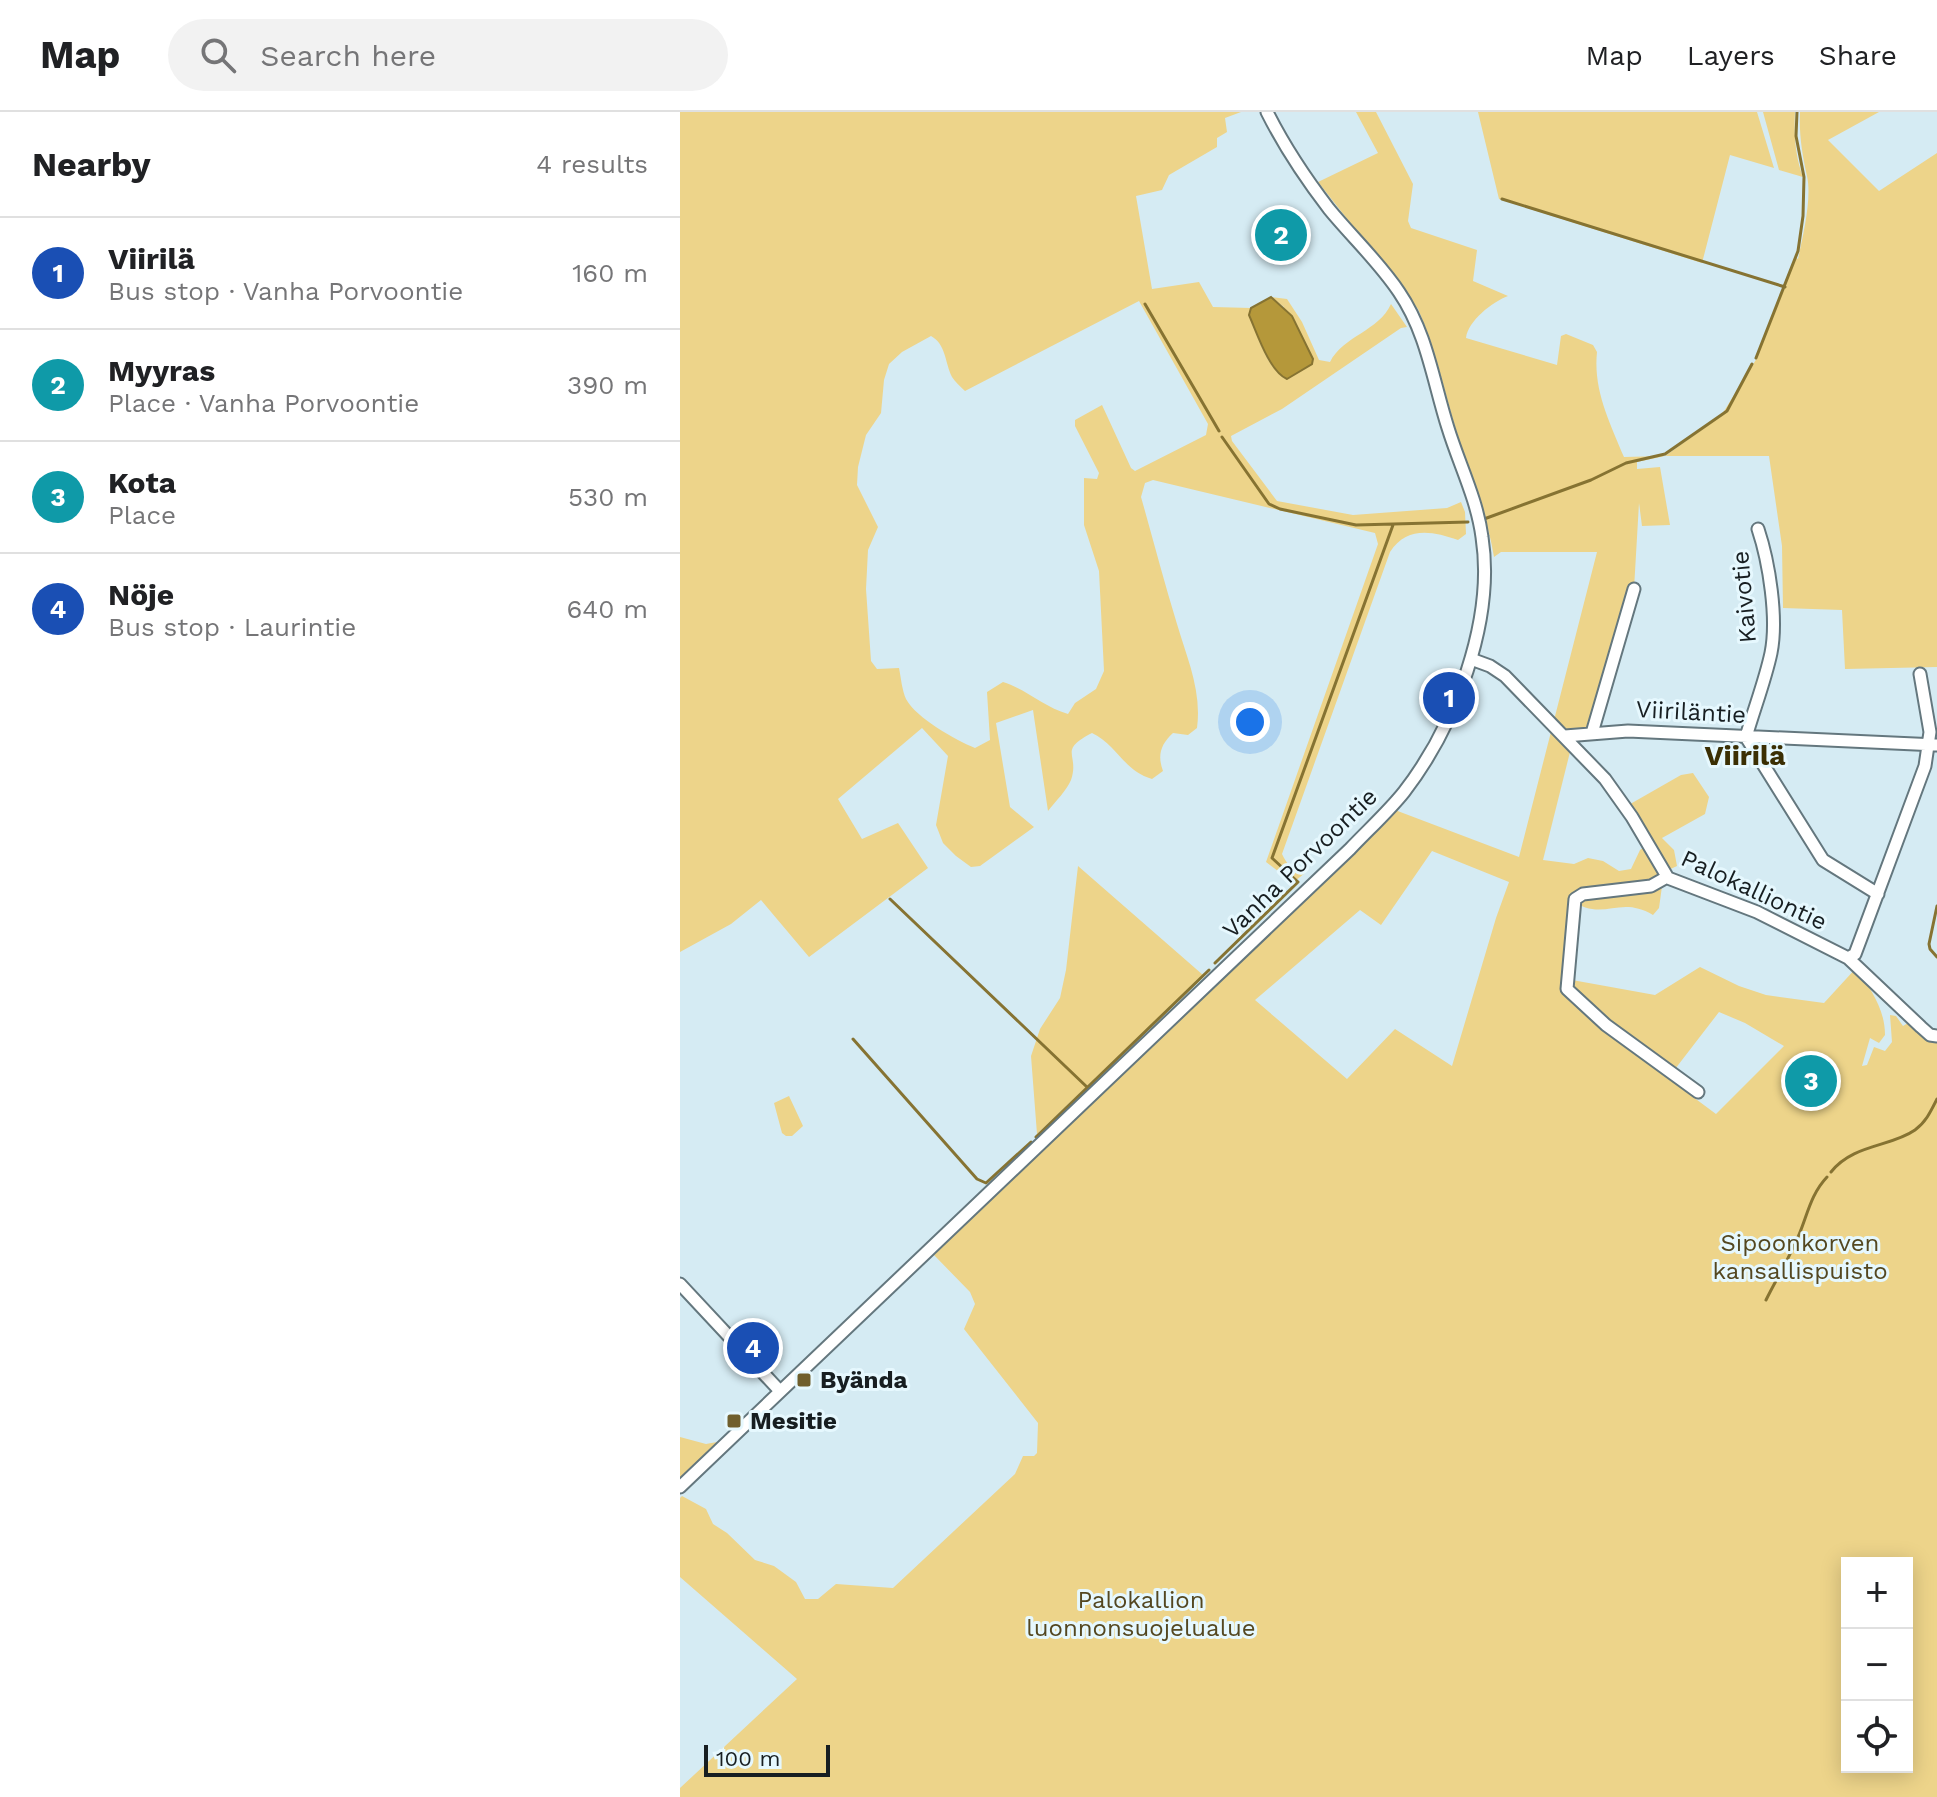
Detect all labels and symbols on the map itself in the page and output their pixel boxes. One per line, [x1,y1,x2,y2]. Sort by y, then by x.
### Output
pin: 2 [1255,205,1307,265]
street label: Kaivotie [1726,550,1762,644]
pin: 1 [1423,668,1475,728]
street label: Viiriläntie [1635,695,1747,729]
your location [1230,702,1270,742]
district label: Viirilä [1704,739,1786,772]
street label: Vanha Porvoontie [1217,782,1383,944]
street label: Palokalliontie [1677,844,1831,936]
pin: 3 [1785,1051,1837,1111]
park label: Sipoonkorven kansallispuisto [1712,1229,1888,1285]
pin: 4 [727,1318,779,1378]
place label: Byända [820,1366,907,1394]
marker: Byända [795,1371,813,1389]
place label: Mesitie [750,1407,837,1435]
marker: Mesitie [725,1412,743,1430]
park label: Palokallion luonnonsuojelualue [1026,1586,1256,1642]
scale bar [704,1741,830,1777]

